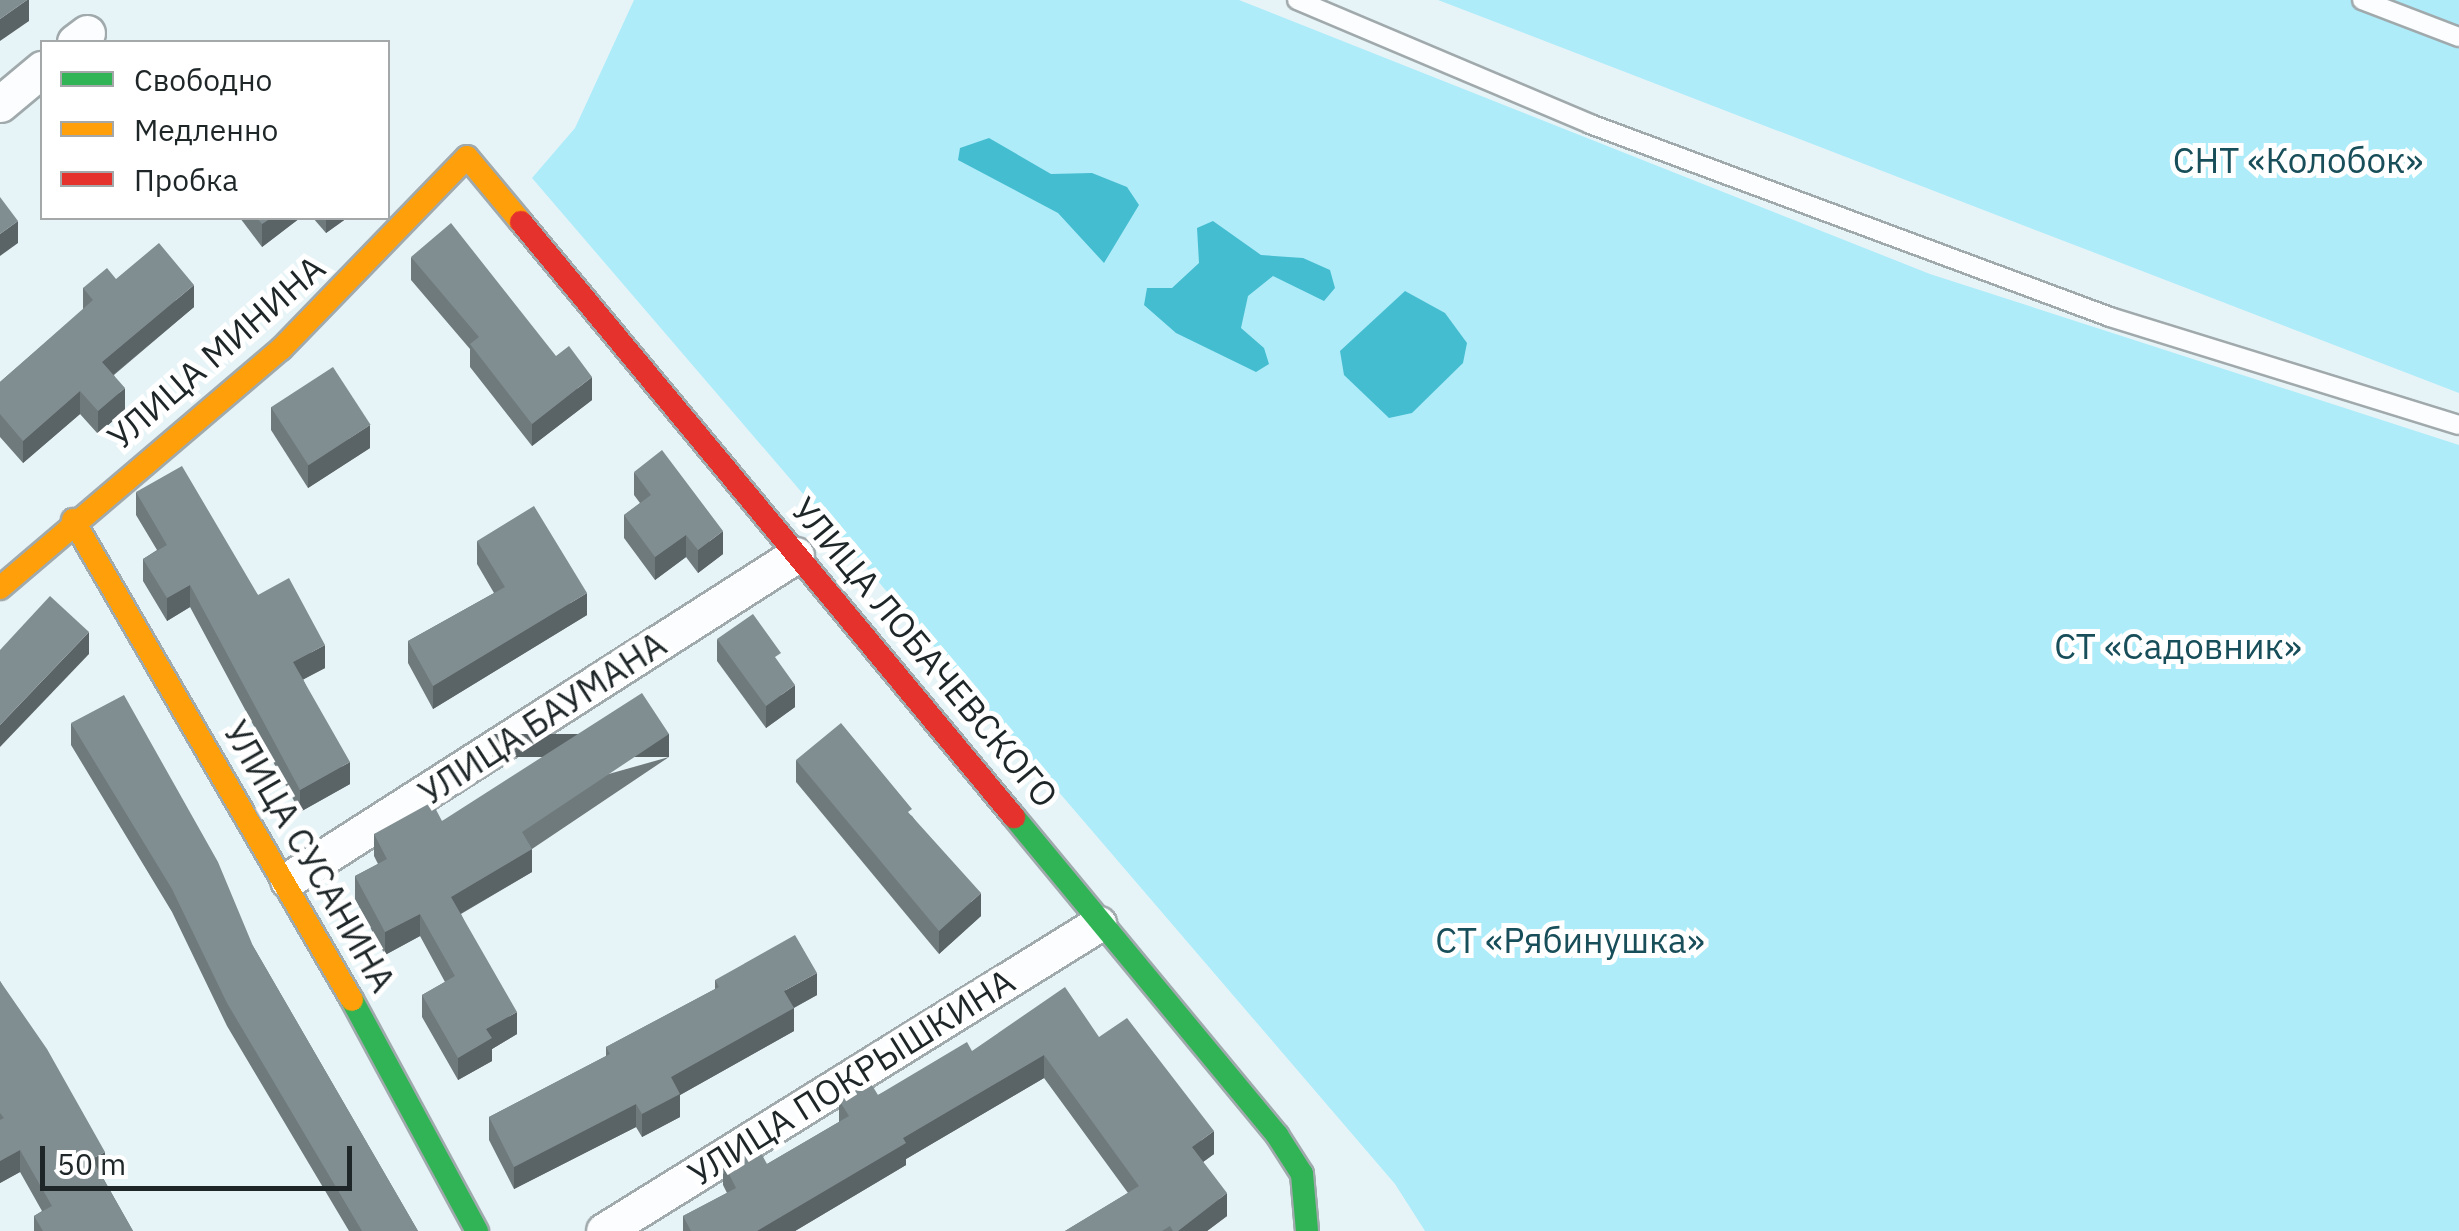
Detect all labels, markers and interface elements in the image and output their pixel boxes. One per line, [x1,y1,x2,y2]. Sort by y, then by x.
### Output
legend [40,40,390,220]
text: Свободно [134,60,272,99]
text: Медленно [134,110,278,149]
park label: СНТ «Колобок» [2173,139,2423,181]
text: Пробка [134,160,238,199]
street label: УЛИЦА МИНИНА [99,246,333,458]
street label: УЛИЦА ЛОБАЧЕВСКОГО [783,489,1067,815]
street label: УЛИЦА БАУМАНА [411,622,673,814]
park label: СТ «Садовник» [2054,625,2302,667]
street label: УЛИЦА СУСАНИНА [215,713,405,999]
park label: СТ «Рябинушка» [1435,919,1705,961]
street label: УЛИЦА ПОКРЫШКИНА [680,959,1022,1195]
scale bar [45,1126,358,1188]
text: 50 m [57,1144,126,1183]

